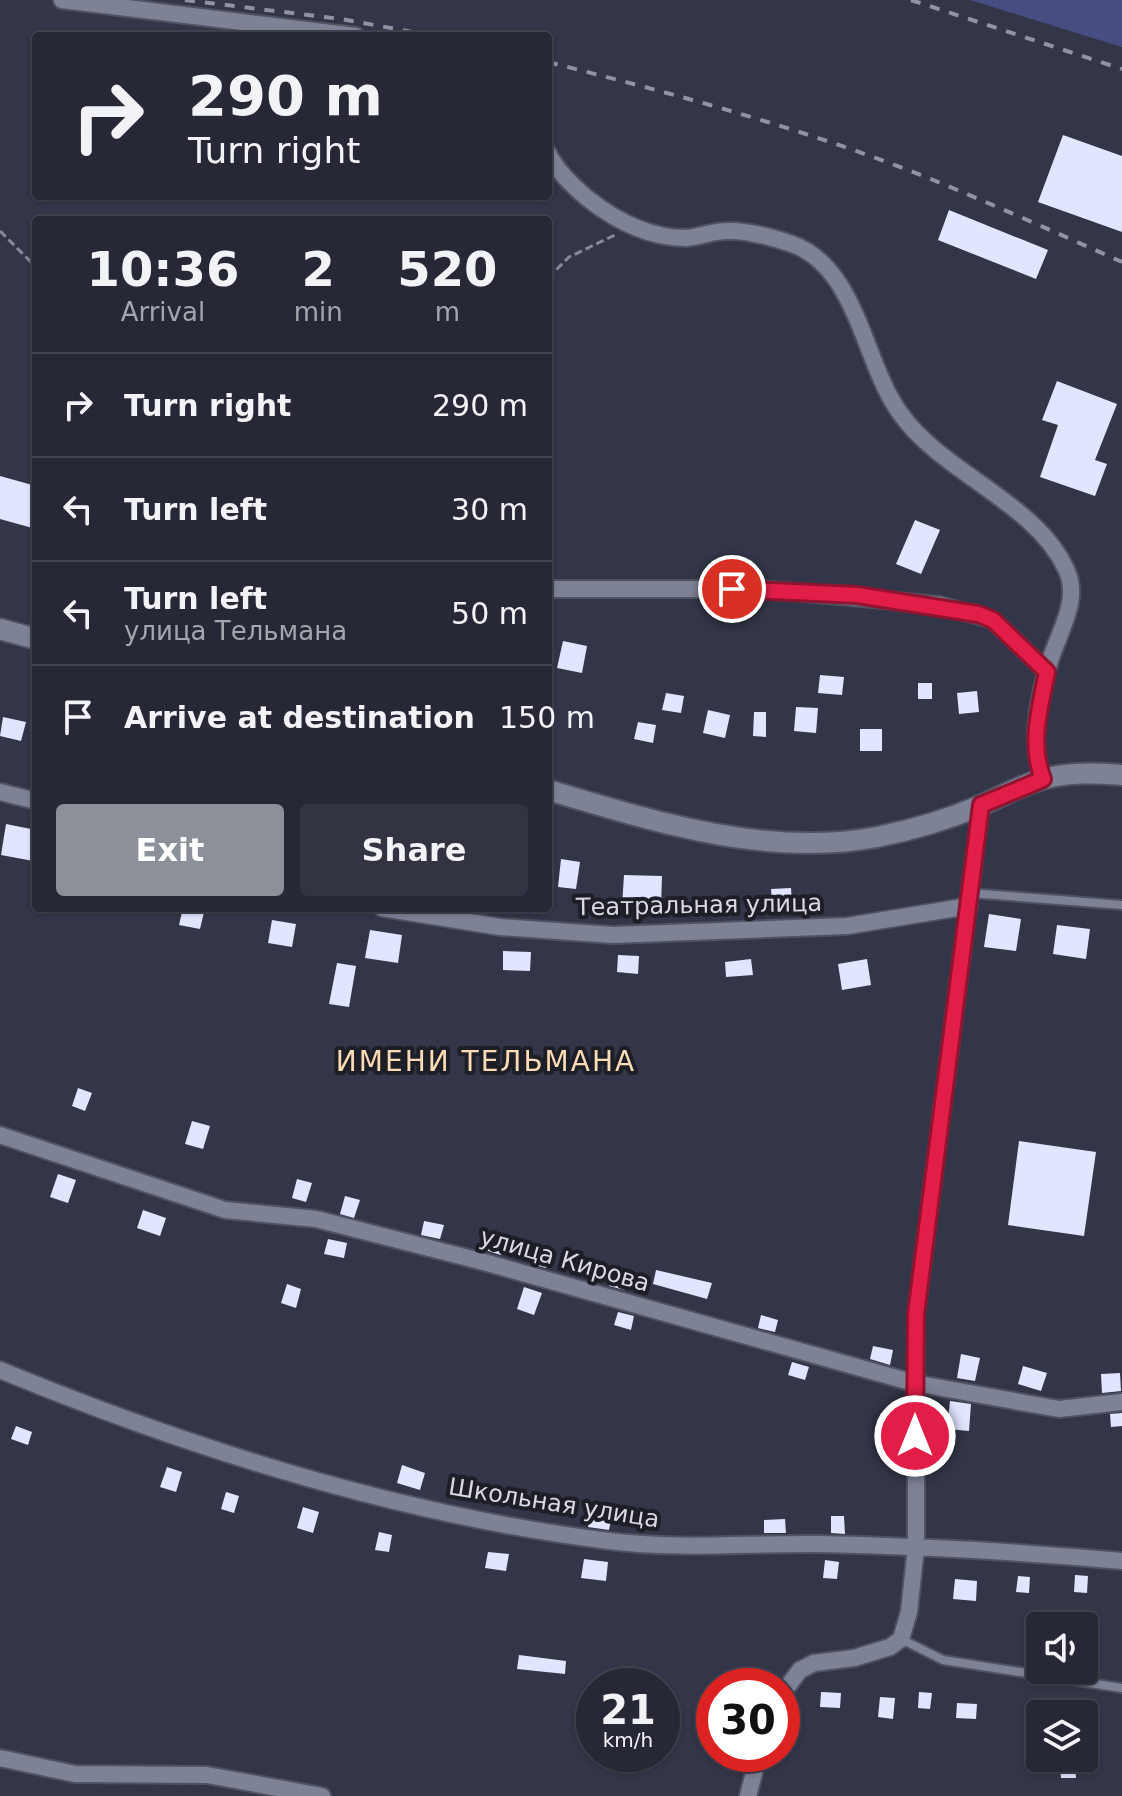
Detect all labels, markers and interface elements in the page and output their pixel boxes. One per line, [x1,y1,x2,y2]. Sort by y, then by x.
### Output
text: 290 m [188,63,383,128]
icon: right [56,64,160,168]
text: Turn right [188,130,360,171]
text: 10:36 [86,241,239,297]
text: 2 [302,241,335,297]
text: 520 [397,241,497,297]
text: Arrival [121,297,205,327]
text: min [294,297,343,327]
text: m [435,297,460,327]
icon: right [56,383,100,427]
text: Turn right [124,388,291,423]
text: 290 m [432,388,528,423]
icon: left [56,487,100,531]
text: Turn left [124,492,267,527]
text: 30 m [451,492,528,527]
pin [698,555,766,623]
icon: arrive [710,567,754,611]
text: Turn left [124,581,267,616]
icon: left [56,591,100,635]
text: 50 m [451,596,528,631]
text: улица Тельмана [124,616,347,646]
icon: arrive [56,695,100,739]
text: Arrive at destination [124,700,475,735]
text: 150 m [499,700,595,735]
button: Exit [56,804,284,896]
button: Share [300,804,528,896]
street label: Театральная улица [575,889,822,921]
district label: ИМЕНИ ТЕЛЬМАНА [336,1045,636,1078]
street label: улица Кирова [477,1222,653,1298]
position arrow [873,1394,957,1478]
street label: Школьная улица [447,1473,661,1533]
map controls [1026,1612,1098,1772]
button: sound [1026,1612,1098,1684]
speed limit sign: 30 [696,1668,800,1772]
text: 21 [600,1687,656,1733]
button: layers [1026,1700,1098,1772]
text: km/h [603,1728,653,1752]

